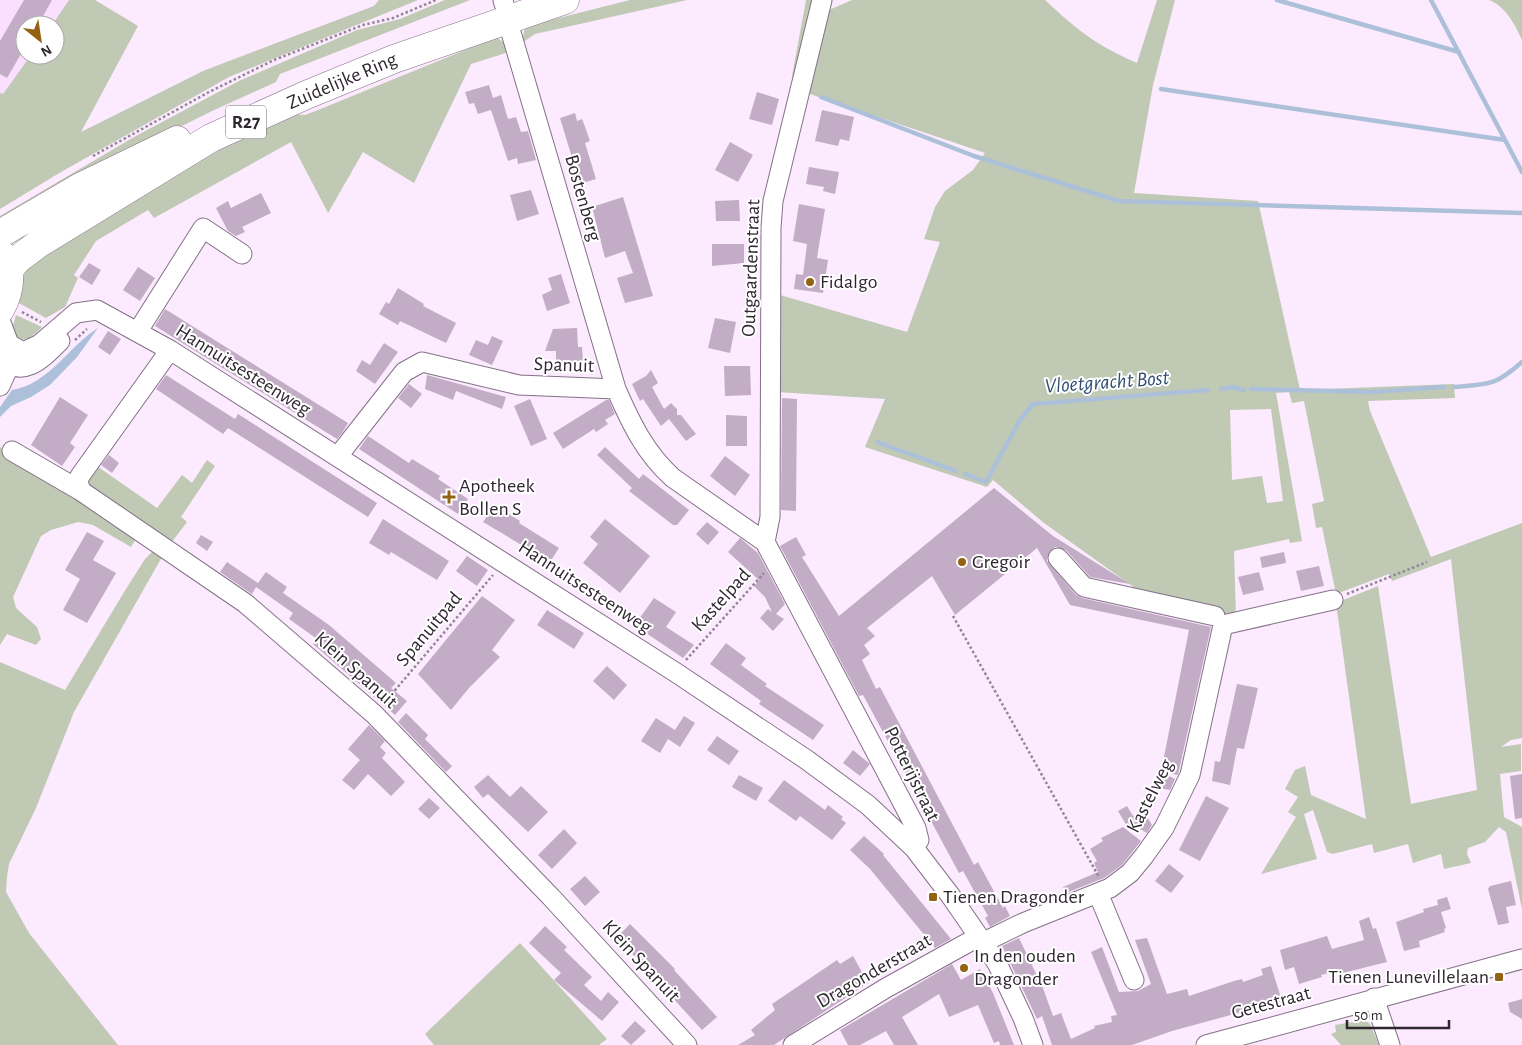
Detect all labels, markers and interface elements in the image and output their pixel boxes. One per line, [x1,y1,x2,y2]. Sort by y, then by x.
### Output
north arrow [15,15,65,65]
text: N [38,42,54,59]
street label: Zuidelijke Ring [284,49,400,113]
road number: R27 [226,105,266,138]
street label: Bostenberg [561,152,605,244]
street label: Outgaardenstraat [739,198,763,337]
place label: Fidalgo [820,272,878,292]
marker: Fidalgo [804,276,816,288]
street label: Hannuitsesteenweg [172,321,314,420]
street label: Spanuit [533,354,595,376]
water label: Vloetgracht Bost [1044,367,1170,397]
place label: Apotheek Bollen S [459,476,535,519]
marker: Apotheek Bollen S [443,491,455,503]
street label: Hannuitsesteenweg [515,537,656,638]
place label: Gregoir [972,552,1030,572]
marker: Gregoir [956,556,968,568]
street label: Kastelpad [688,565,754,635]
street label: Spanuitpad [392,588,466,670]
street label: Klein Spanuit [311,628,402,713]
street label: Potterijstraat [881,724,944,825]
street label: Kastelweg [1123,756,1177,836]
place label: Tienen Dragonder [943,887,1085,907]
marker: Tienen Dragonder [927,891,939,903]
street label: Klein Spanuit [598,916,684,1006]
street label: Dragonderstraat [813,930,935,1012]
place label: In den ouden Dragonder [974,946,1076,989]
marker: In den ouden Dragonder [958,962,970,974]
place label: Tienen Lunevillelaan [1328,967,1489,987]
marker: Tienen Lunevillelaan [1493,971,1505,983]
street label: Getestraat [1229,983,1313,1023]
scale bar [1347,998,1450,1030]
text: 50 m [1354,1008,1383,1023]

